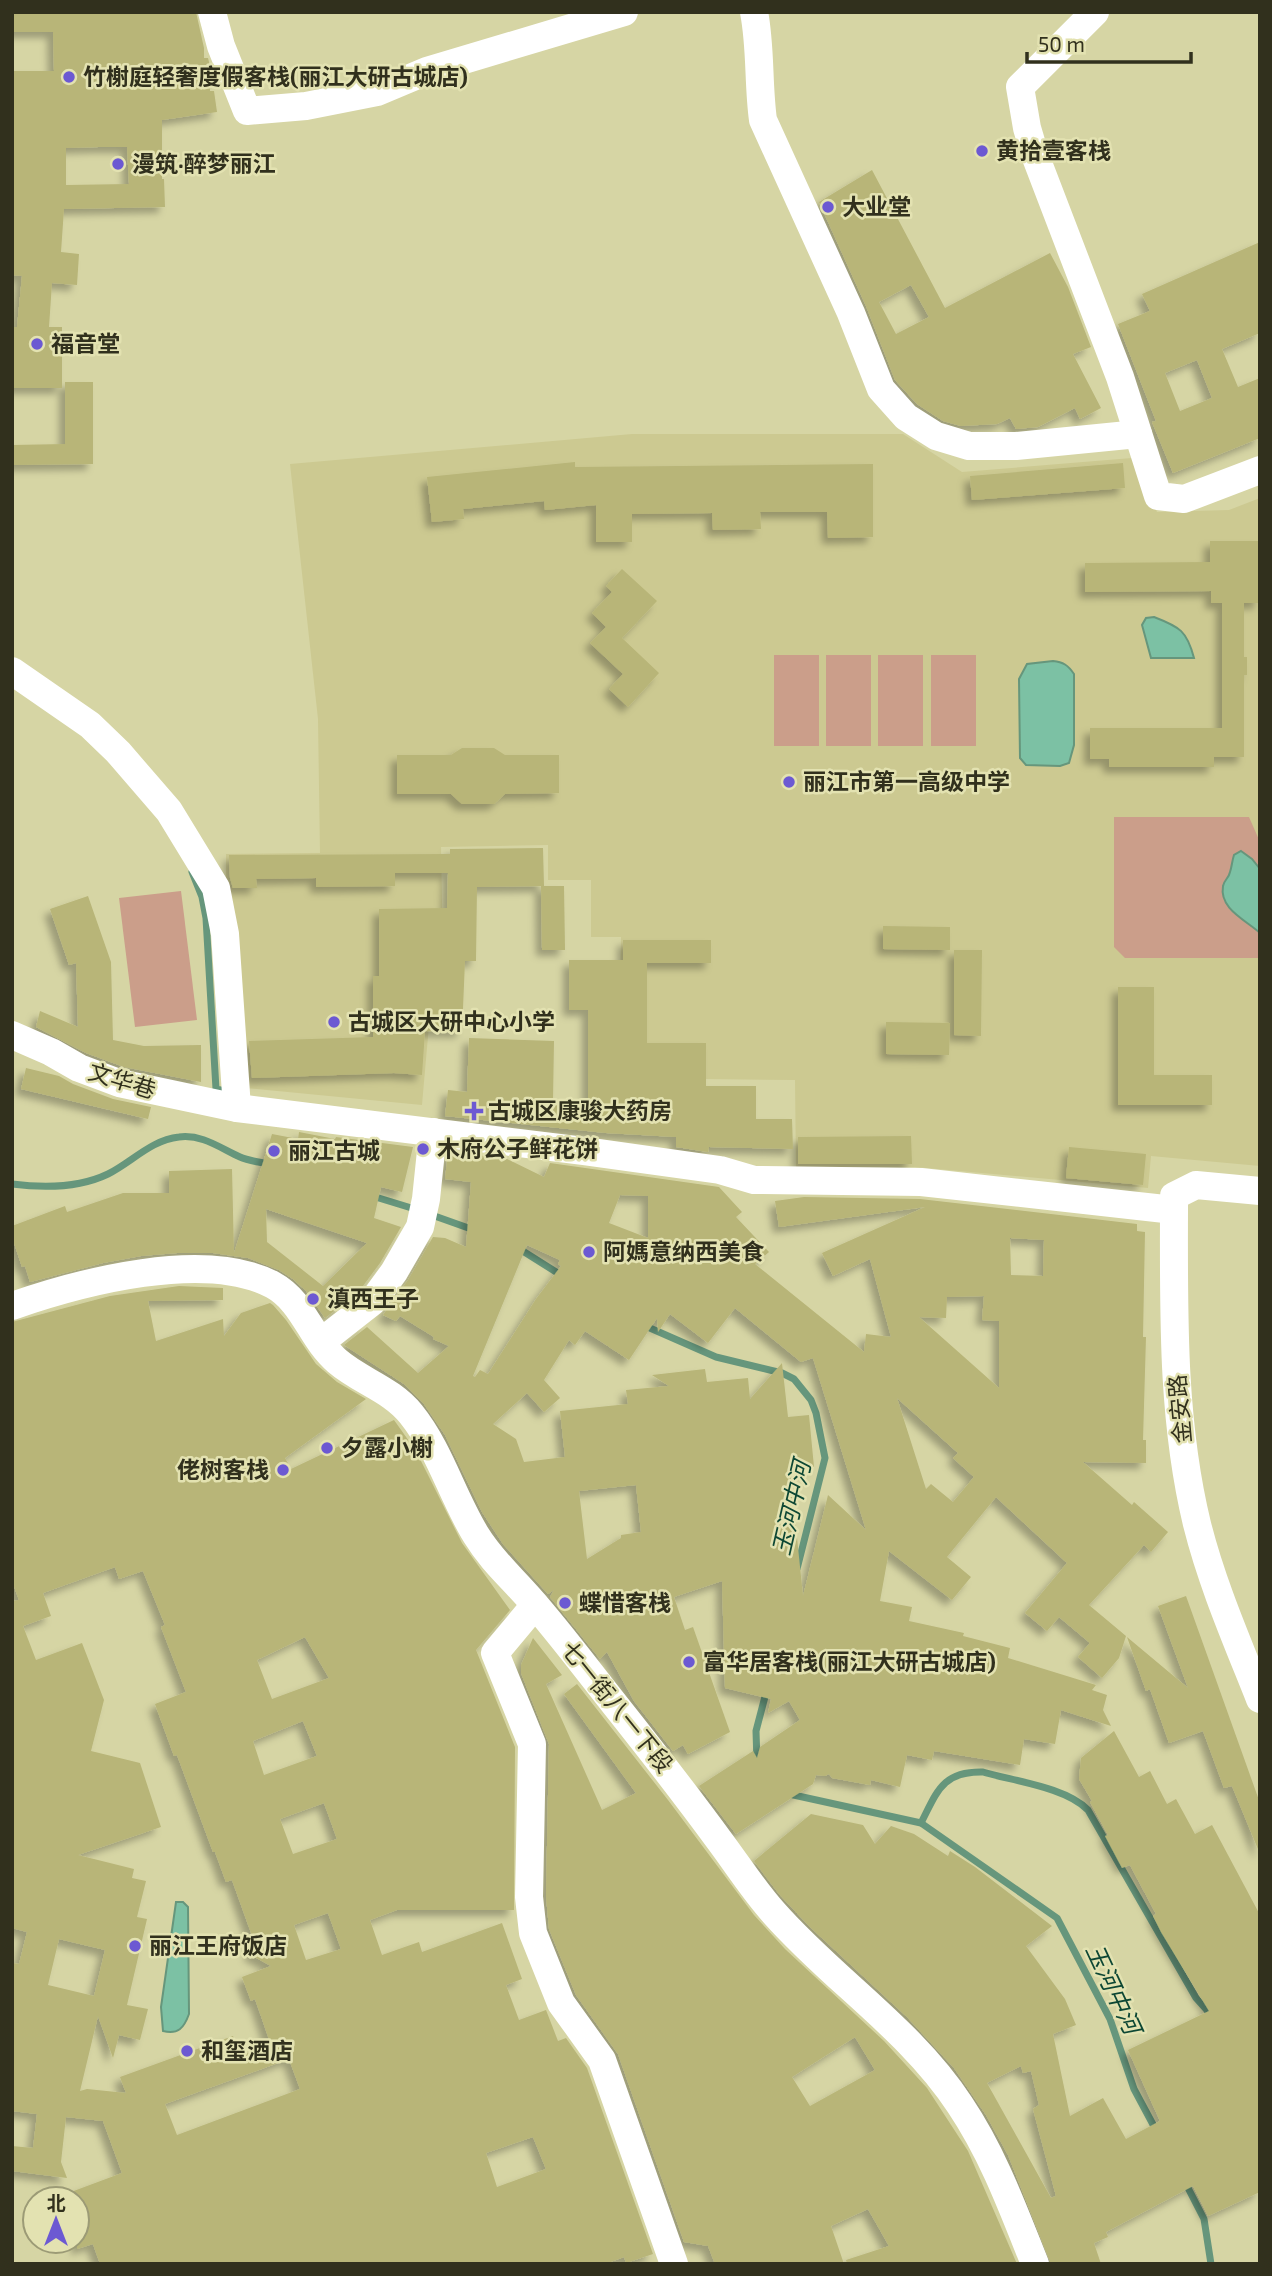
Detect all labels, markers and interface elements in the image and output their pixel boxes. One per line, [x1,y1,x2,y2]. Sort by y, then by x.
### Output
scale bar [1027,21,1192,65]
text: 50 m [1038,31,1085,56]
place label: 竹榭庭轻奢度假客栈(丽江大研古城店) [83,62,468,90]
marker: 竹榭庭轻奢度假客栈(丽江大研古城店) [61,69,77,85]
place label: 黄拾壹客栈 [996,136,1111,164]
marker: 黄拾壹客栈 [974,143,990,159]
place label: 漫筑·醉梦丽江 [132,149,276,177]
marker: 漫筑·醉梦丽江 [110,156,126,172]
place label: 大业堂 [842,192,911,220]
marker: 大业堂 [820,199,836,215]
place label: 福音堂 [51,329,120,357]
marker: 福音堂 [29,336,45,352]
place label: 丽江市第一高级中学 [803,767,1010,795]
marker: 丽江市第一高级中学 [781,774,797,790]
place label: 古城区大研中心小学 [348,1007,555,1035]
marker: 古城区大研中心小学 [326,1014,342,1030]
street label: 文华巷 [85,1057,159,1104]
place label: 古城区康骏大药房 [488,1096,672,1124]
marker: 古城区康骏大药房 [466,1103,482,1119]
place label: 木府公子鲜花饼 [437,1134,598,1162]
place label: 丽江古城 [288,1136,380,1164]
marker: 木府公子鲜花饼 [415,1141,431,1157]
marker: 丽江古城 [266,1143,282,1159]
place label: 阿媽意纳西美食 [603,1237,765,1265]
marker: 阿媽意纳西美食 [581,1244,597,1260]
place label: 滇西王子 [327,1284,419,1312]
marker: 滇西王子 [305,1291,321,1307]
street label: 金安路 [1162,1373,1196,1445]
place label: 夕露小榭 [341,1433,433,1461]
marker: 夕露小榭 [319,1440,335,1456]
water label: 玉河中河 [766,1454,816,1558]
place label: 佬树客栈 [177,1455,269,1483]
marker: 佬树客栈 [275,1462,291,1478]
place label: 蝶惜客栈 [579,1588,671,1616]
marker: 蝶惜客栈 [557,1595,573,1611]
street label: 七一街八一下段 [556,1635,679,1778]
place label: 富华居客栈(丽江大研古城店) [703,1647,996,1675]
marker: 富华居客栈(丽江大研古城店) [681,1654,697,1670]
place label: 丽江王府饭店 [149,1931,287,1959]
marker: 丽江王府饭店 [127,1938,143,1954]
water label: 玉河中河 [1081,1939,1149,2042]
place label: 和玺酒店 [201,2036,293,2064]
marker: 和玺酒店 [179,2043,195,2059]
north arrow [21,2185,91,2255]
text: 北 [46,2191,66,2214]

